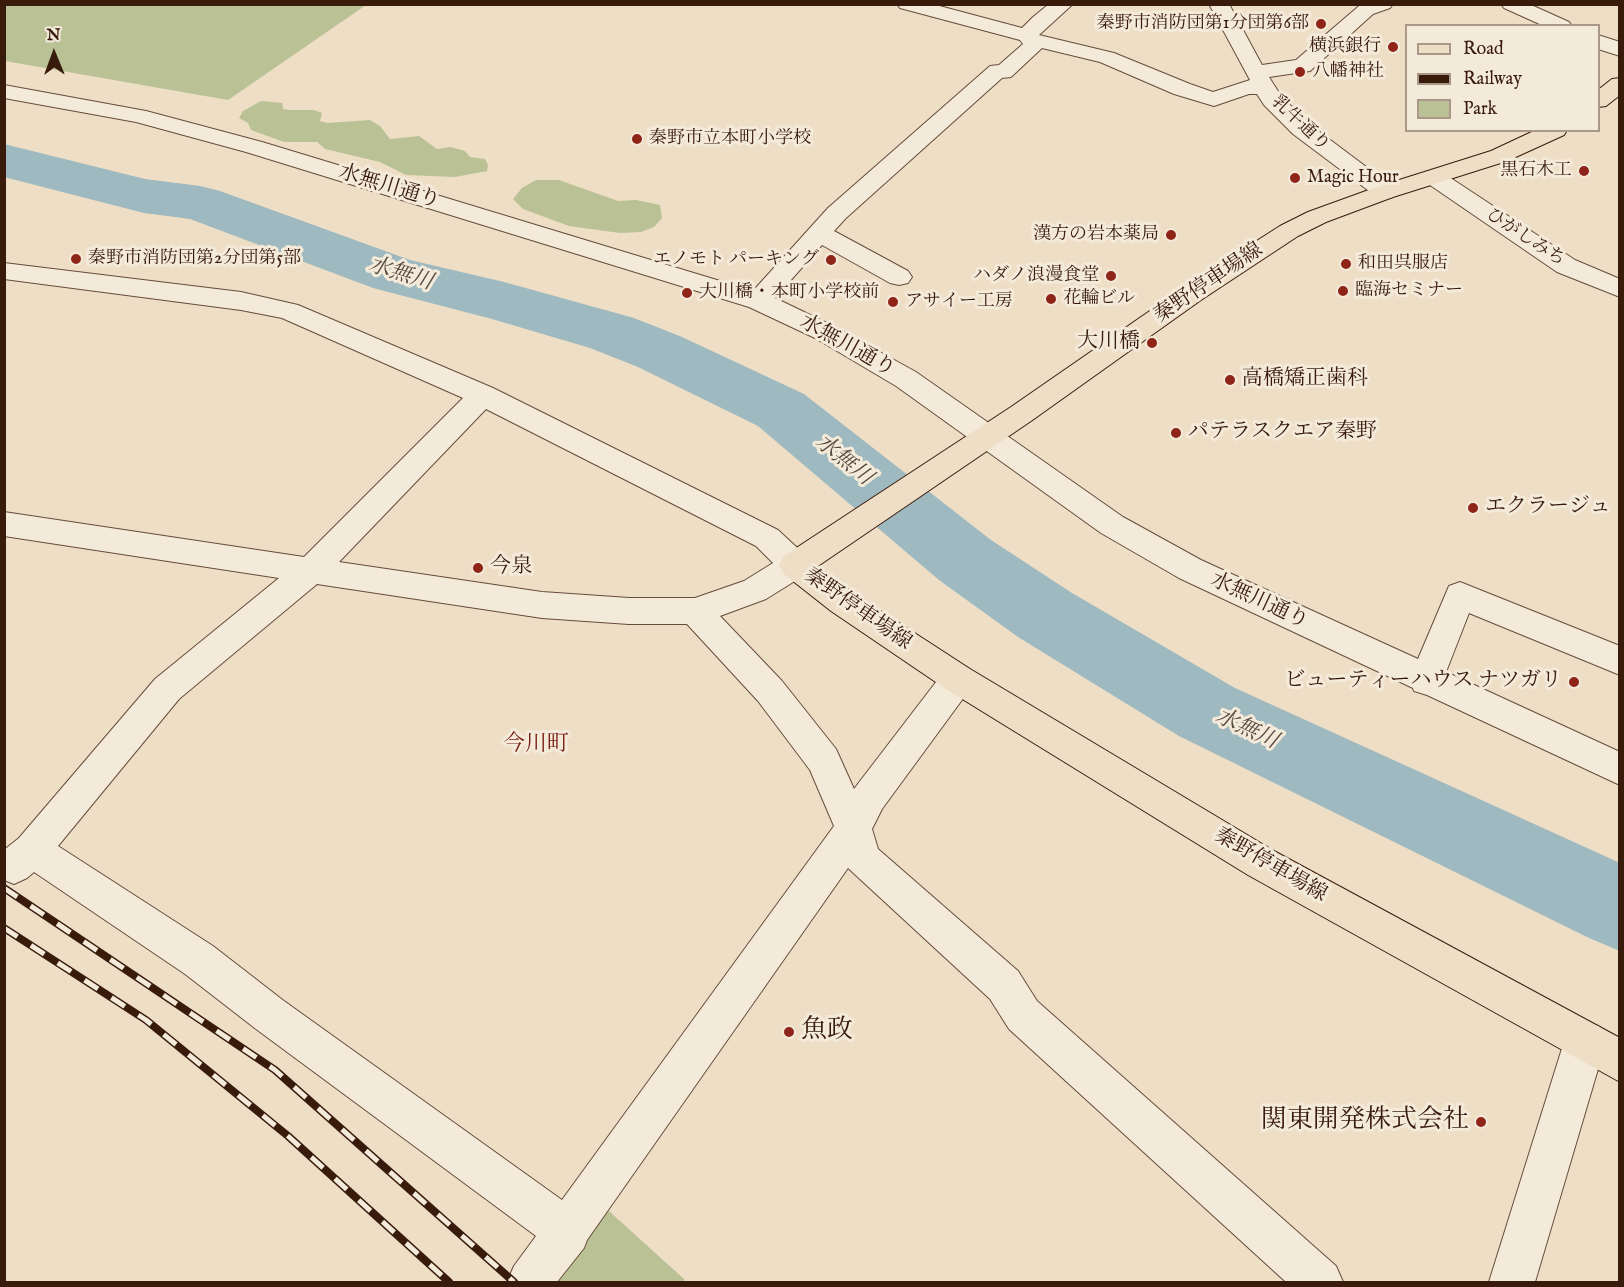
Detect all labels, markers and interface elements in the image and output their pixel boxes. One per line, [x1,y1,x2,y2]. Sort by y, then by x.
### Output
place label: 秦野市消防団第1分団第6部 [1097,13,1309,35]
marker: 秦野市消防団第1分団第6部 [1314,17,1328,31]
north arrow [24,24,84,84]
legend [1405,24,1600,132]
text: N [47,26,61,46]
place label: 横浜銀行 [1309,36,1381,58]
text: Road [1463,38,1504,61]
marker: 横浜銀行 [1386,40,1400,54]
place label: 八幡神社 [1312,61,1384,83]
marker: 八幡神社 [1293,65,1307,79]
text: Railway [1463,68,1522,91]
street label: 乳牛通り [1266,92,1334,156]
text: Park [1463,98,1497,121]
place label: 秦野市立本町小学校 [649,128,811,150]
marker: 秦野市立本町小学校 [630,132,644,146]
place label: 黒石木工 [1500,160,1572,182]
street label: 水無川通り [335,161,443,215]
marker: 黒石木工 [1577,164,1591,178]
place label: Magic Hour [1307,167,1399,189]
marker: Magic Hour [1288,171,1302,185]
street label: ひがしみち [1481,204,1569,272]
place label: 漢方の岩本薬局 [1033,224,1159,246]
marker: 漢方の岩本薬局 [1164,228,1178,242]
street label: 秦野停車場線 [1150,238,1268,330]
place label: 秦野市消防団第2分団第5部 [88,248,301,270]
place label: エノモト パーキング [653,249,819,271]
marker: 秦野市消防団第2分団第5部 [69,252,83,266]
water label: 水無川 [365,253,435,297]
marker: エノモト パーキング [824,253,838,267]
place label: 和田呉服店 [1358,253,1448,275]
marker: 和田呉服店 [1339,257,1353,271]
place label: ハダノ浪漫食堂 [973,265,1099,287]
marker: ハダノ浪漫食堂 [1104,269,1118,283]
place label: 臨海セミナー [1355,280,1463,302]
place label: 大川橋・本町小学校前 [699,282,879,304]
marker: 臨海セミナー [1336,284,1350,298]
marker: 大川橋・本町小学校前 [680,286,694,300]
place label: 花輪ビル [1063,288,1135,310]
place label: アサイー工房 [905,291,1013,313]
marker: 花輪ビル [1044,292,1058,306]
marker: アサイー工房 [886,295,900,309]
street label: 水無川通り [795,311,899,383]
place label: 大川橋 [1077,330,1140,356]
marker: 大川橋 [1145,336,1159,350]
place label: 高橋矯正歯科 [1242,367,1368,393]
marker: 高橋矯正歯科 [1223,373,1237,387]
place label: パテラスクエア秦野 [1188,420,1377,446]
marker: パテラスクエア秦野 [1169,426,1183,440]
water label: 水無川 [809,430,877,492]
place label: エクラージュ [1485,495,1611,521]
marker: エクラージュ [1466,501,1480,515]
place label: 今泉 [490,555,532,581]
marker: 今泉 [471,561,485,575]
street label: 秦野停車場線 [798,564,916,656]
street label: 水無川通り [1206,568,1312,636]
place label: ビューティーハウス ナツガリ [1284,669,1562,695]
marker: ビューティーハウス ナツガリ [1567,675,1581,689]
water label: 水無川 [1211,704,1281,756]
district label: 今川町 [503,732,569,758]
street label: 秦野停車場線 [1209,824,1331,908]
place label: 魚政 [801,1016,853,1048]
marker: 魚政 [782,1025,796,1039]
place label: 関東開発株式会社 [1261,1106,1469,1138]
marker: 関東開発株式会社 [1474,1115,1488,1129]

